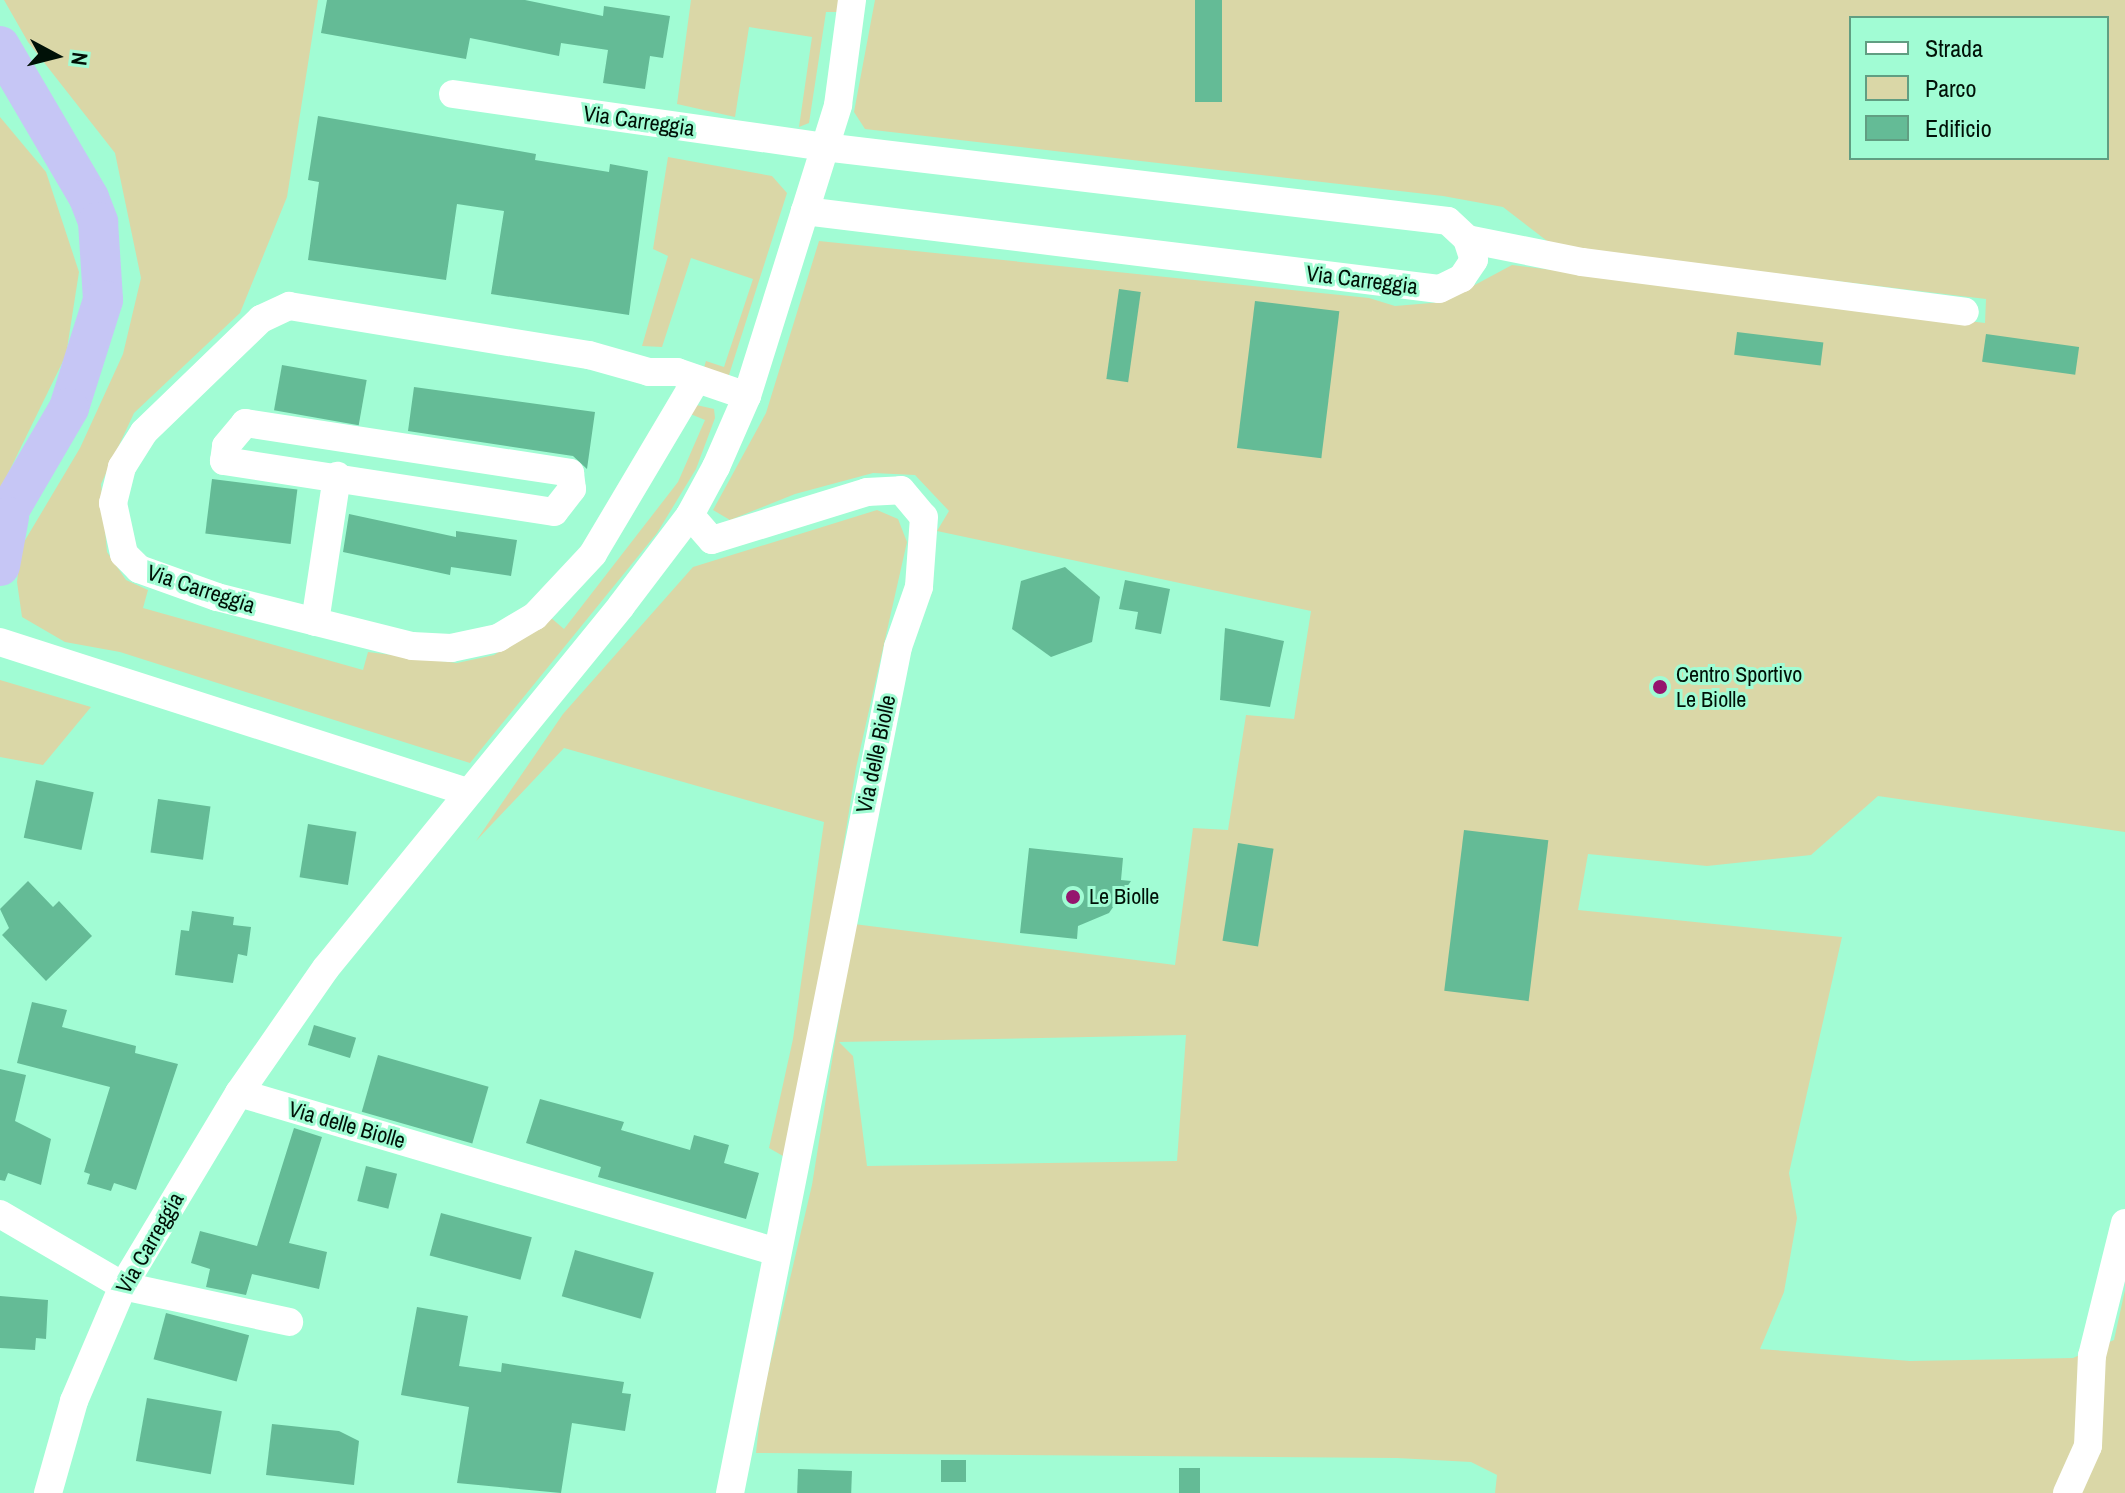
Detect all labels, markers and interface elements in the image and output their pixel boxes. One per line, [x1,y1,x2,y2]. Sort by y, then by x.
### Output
north arrow [16,16,96,96]
legend [1849,16,2109,160]
text: Strada [1925,32,1983,64]
text: N [64,51,96,67]
text: Parco [1925,72,1976,104]
street label: Via Carreggia [582,100,696,142]
text: Edificio [1925,112,1992,144]
street label: Via Carreggia [1305,260,1419,300]
street label: Via Carreggia [144,559,258,619]
place label: Centro Sportivo Le Biolle [1676,661,1802,712]
marker: Centro Sportivo Le Biolle [1651,678,1669,696]
street label: Via delle Biolle [851,693,901,815]
place label: Le Biolle [1089,884,1159,910]
marker: Le Biolle [1064,888,1082,906]
street label: Via delle Biolle [286,1096,408,1154]
street label: Via Carreggia [111,1188,189,1298]

